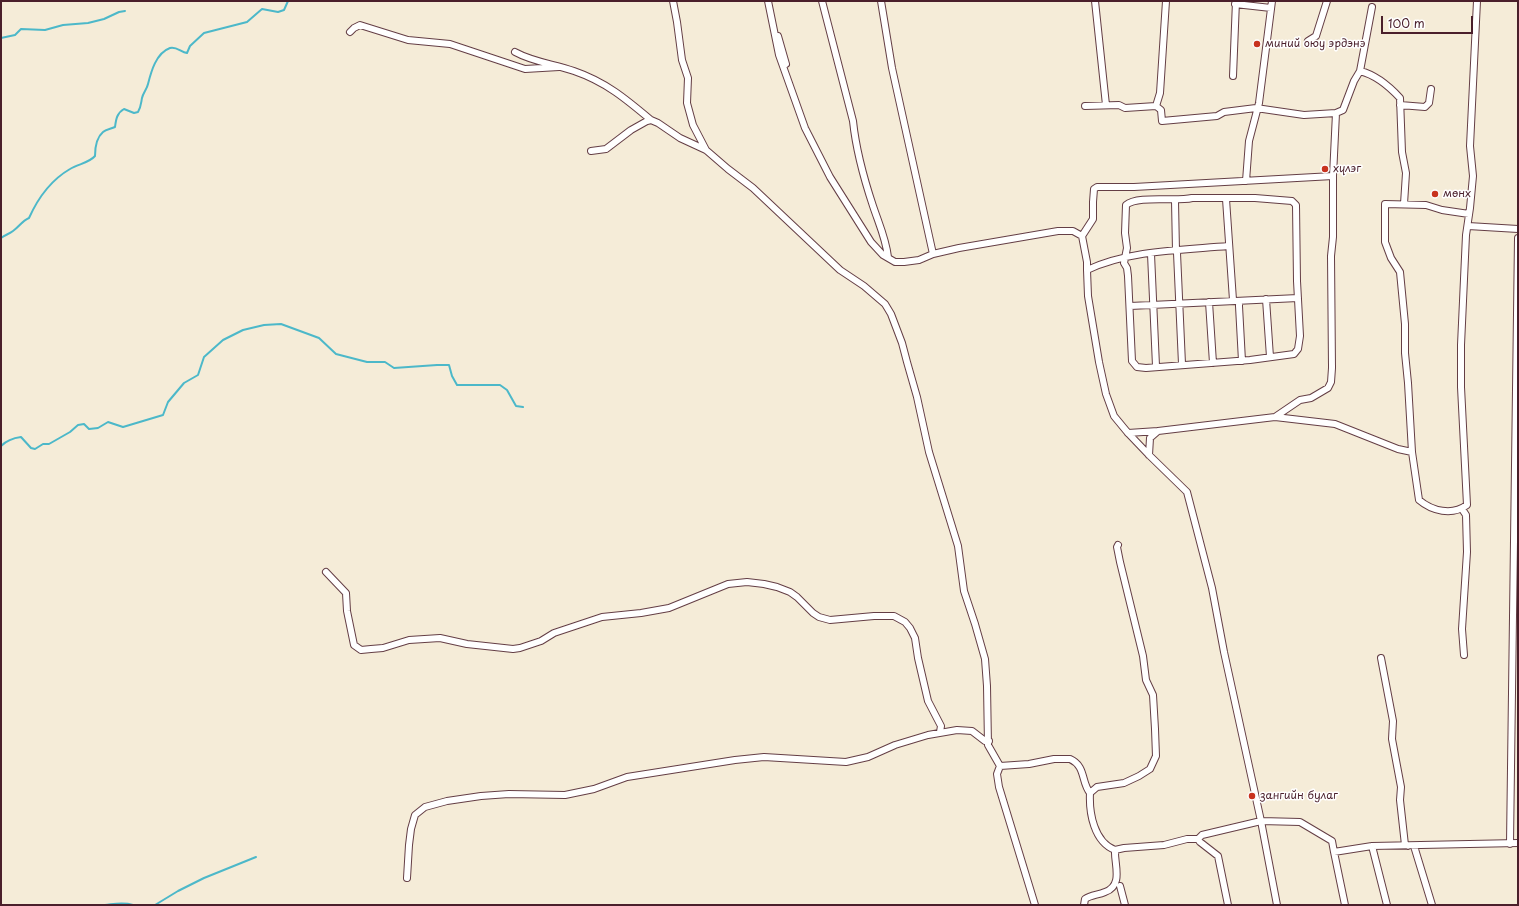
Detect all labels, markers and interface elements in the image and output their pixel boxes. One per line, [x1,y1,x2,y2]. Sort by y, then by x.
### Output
scale bar [1383,8,1475,34]
text: 100 m [1388,14,1425,32]
place label: миний оюу эрдэнэ [1265,37,1366,51]
marker: миний оюу эрдэнэ [1252,39,1262,49]
place label: хүлэг [1333,162,1361,176]
marker: хүлэг [1320,164,1330,174]
place label: мөнх [1443,187,1471,201]
marker: мөнх [1430,189,1440,199]
place label: зангийн булаг [1260,789,1338,803]
marker: зангийн булаг [1247,791,1257,801]

